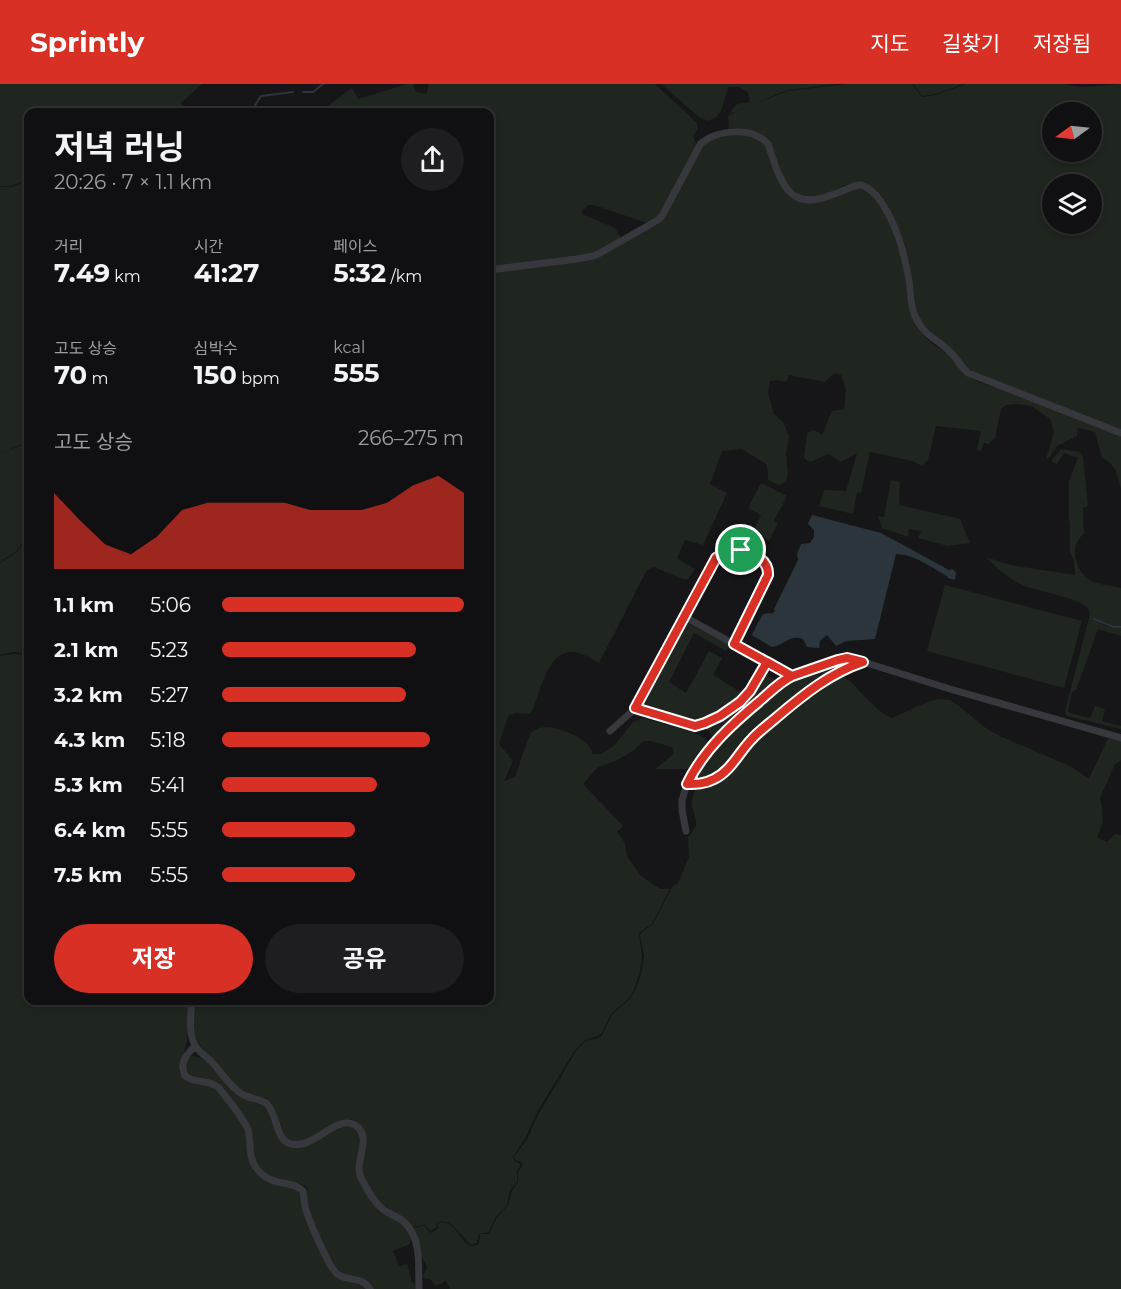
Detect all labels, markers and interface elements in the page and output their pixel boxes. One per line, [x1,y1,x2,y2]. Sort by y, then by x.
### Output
text: Sprintly [30,25,144,59]
text: 지도 [870,31,909,56]
text: 길찾기 [942,31,1000,56]
text: 저장됨 [1033,31,1091,56]
north arrow [1042,102,1102,162]
map controls [1042,102,1102,234]
text: 저녁 러닝 [54,127,185,167]
button: share [401,128,464,191]
text: 20:26 · 7 × 1.1 km [54,170,212,194]
button: layers [1042,174,1102,234]
text: 거리 [54,237,83,256]
text: 시간 [194,237,223,256]
text: 페이스 [333,237,378,256]
text: 7.49 [54,257,110,289]
text: 41:27 [194,257,259,289]
text: 5:32 [333,257,386,289]
text: km [110,267,141,286]
text: /km [386,267,422,286]
text: kcal [333,338,365,357]
text: 고도 상승 [54,339,117,358]
text: 심박수 [194,339,238,358]
text: 555 [333,357,379,389]
text: 70 [54,359,87,391]
text: 150 [194,359,237,391]
text: m [87,369,108,388]
text: bpm [237,369,280,388]
text: 266–275 m [358,426,464,450]
text: 고도 상승 [54,430,133,454]
pin [715,524,766,575]
icon: arrive [724,533,757,566]
text: 1.1 km [54,593,114,617]
text: 5:06 [150,593,191,617]
text: 2.1 km [54,638,118,662]
text: 5:23 [150,638,188,662]
text: 3.2 km [54,683,123,707]
text: 5:27 [150,683,189,707]
text: 4.3 km [54,728,125,752]
text: 5:18 [150,728,186,752]
text: 5.3 km [54,773,123,797]
text: 5:41 [150,773,186,797]
text: 6.4 km [54,818,126,842]
text: 5:55 [150,818,188,842]
text: 7.5 km [54,863,122,887]
text: 5:55 [150,863,188,887]
button: 저장 [54,924,253,993]
button: 공유 [265,924,464,993]

